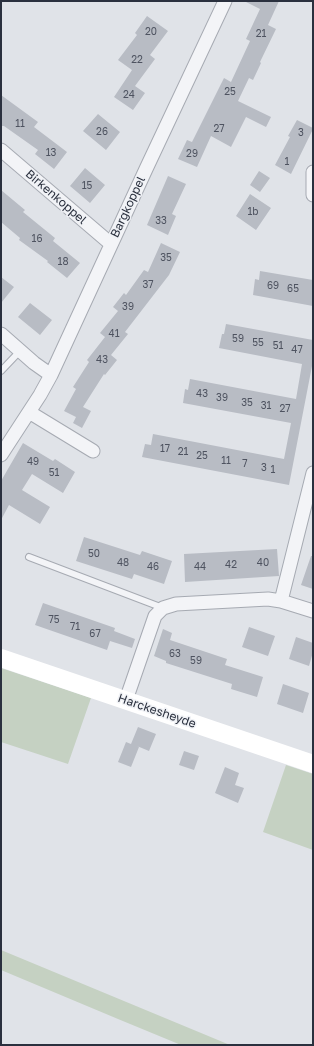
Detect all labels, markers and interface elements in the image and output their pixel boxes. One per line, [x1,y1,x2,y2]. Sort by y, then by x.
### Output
house number: 20 [145,26,157,38]
house number: 21 [256,28,266,40]
house number: 22 [131,54,143,66]
house number: 25 [224,86,236,98]
house number: 24 [123,89,135,101]
house number: 11 [15,118,25,130]
house number: 27 [213,123,225,135]
house number: 26 [96,126,108,138]
house number: 3 [298,127,304,139]
house number: 13 [46,147,56,159]
house number: 29 [186,148,198,160]
house number: 1 [285,156,289,168]
street label: Birkenkoppel [23,167,89,227]
street label: Bargkoppel [108,174,148,240]
house number: 15 [82,180,92,192]
house number: 1b [248,206,258,218]
house number: 33 [155,215,167,227]
house number: 16 [32,233,42,245]
house number: 35 [160,252,172,264]
house number: 18 [58,256,68,268]
house number: 37 [142,279,154,291]
house number: 69 [267,280,279,292]
house number: 65 [287,283,299,295]
house number: 39 [122,301,134,313]
house number: 41 [109,328,119,340]
house number: 59 [232,333,244,345]
house number: 55 [252,337,264,349]
house number: 51 [273,340,283,352]
house number: 47 [291,344,303,356]
house number: 43 [96,354,108,366]
house number: 43 [196,388,208,400]
house number: 39 [216,392,228,404]
house number: 35 [241,397,253,409]
house number: 31 [261,400,271,412]
house number: 27 [279,403,291,415]
house number: 17 [160,443,170,455]
house number: 21 [178,446,188,458]
house number: 25 [196,450,208,462]
house number: 11 [221,455,231,467]
house number: 49 [27,456,39,468]
house number: 7 [242,458,248,470]
house number: 3 [261,462,267,474]
house number: 1 [271,464,275,476]
house number: 51 [49,467,59,479]
house number: 50 [88,548,100,560]
house number: 48 [117,557,129,569]
house number: 40 [257,557,269,569]
house number: 42 [225,559,237,571]
house number: 46 [147,561,159,573]
house number: 44 [194,561,206,573]
house number: 75 [48,614,60,626]
house number: 71 [70,621,80,633]
house number: 67 [89,628,101,640]
house number: 63 [169,648,181,660]
house number: 59 [190,655,202,667]
street label: Harckesheyde [116,691,198,731]

